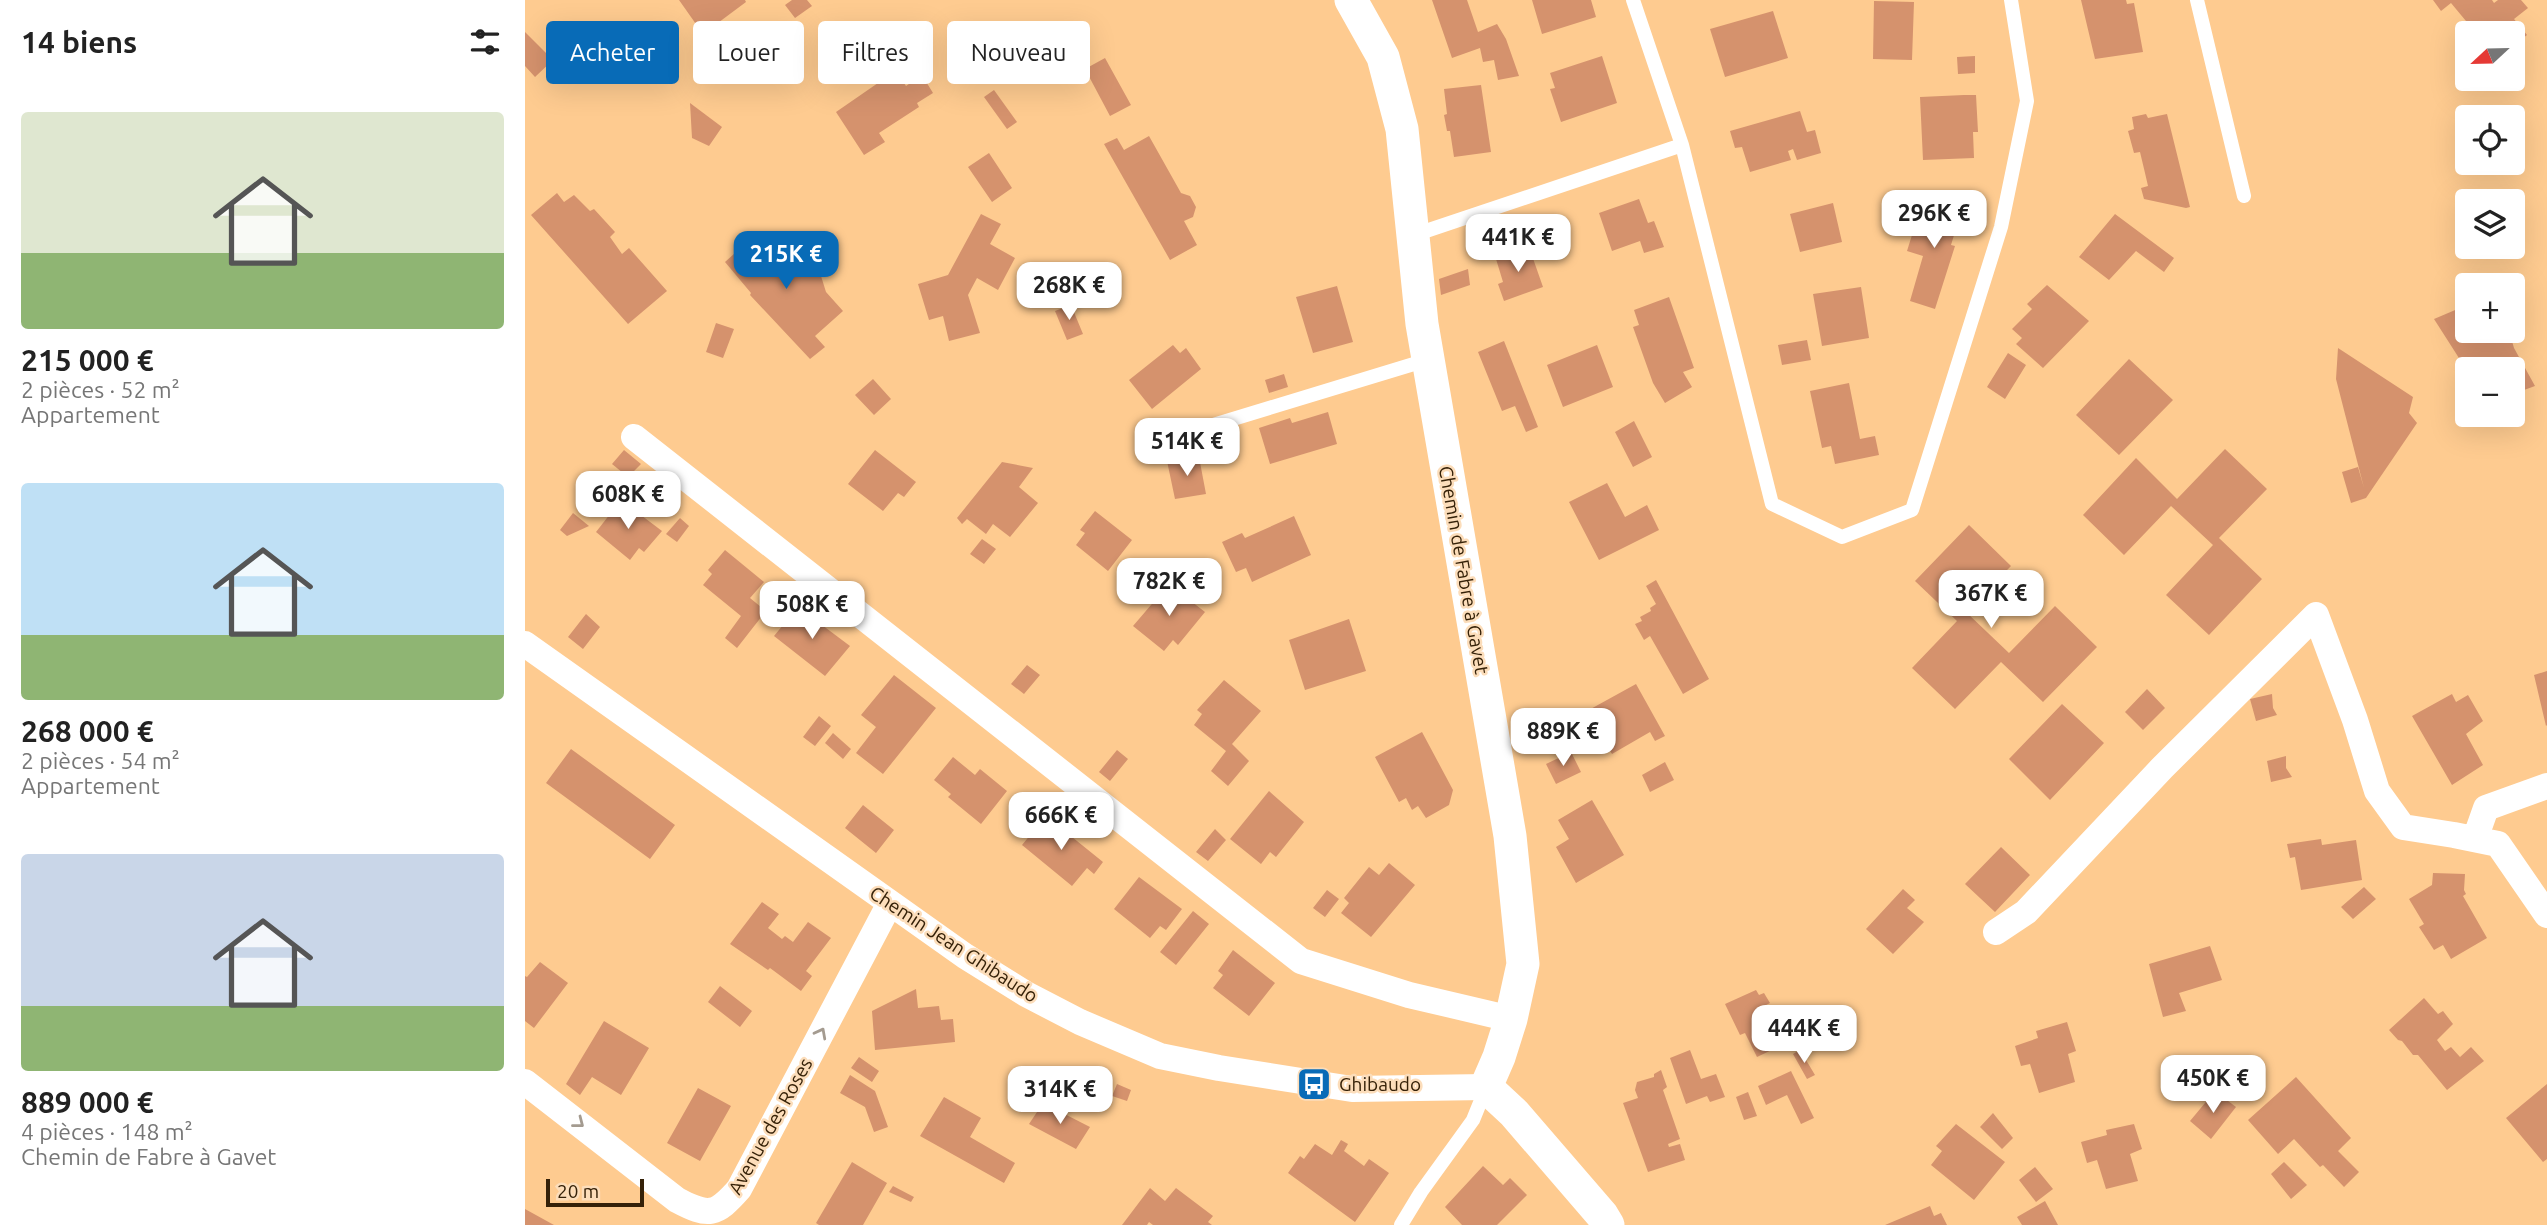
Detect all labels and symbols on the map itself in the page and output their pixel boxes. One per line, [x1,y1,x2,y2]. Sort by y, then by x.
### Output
north arrow [2455,21,2525,91]
pin: 296K € [1877,190,1991,250]
pin: 441K € [1461,215,1575,274]
pin: 215K € [729,232,843,291]
pin: 268K € [1012,262,1126,322]
pin: 514K € [1130,419,1244,478]
street label: Chemin de Fabre à Gavet [1435,464,1493,676]
pin: 608K € [571,472,685,531]
pin: 782K € [1112,558,1226,618]
pin: 367K € [1934,570,2048,630]
pin: 508K € [755,582,869,641]
pin: 889K € [1506,708,1620,768]
pin: 666K € [1004,792,1118,852]
street label: Chemin Jean Ghibaudo [866,881,1042,1007]
pin: 444K € [1747,1006,1861,1065]
one-way arrow [813,1028,827,1040]
street label: Avenue des Roses [723,1054,817,1198]
pin: 450K € [2156,1056,2270,1115]
bus stop icon: Ghibaudo [1295,1065,1333,1103]
pin: 314K € [1003,1066,1117,1126]
place label: Ghibaudo [1339,1073,1421,1095]
one-way arrow [571,1115,584,1128]
scale bar [546,1176,644,1208]

